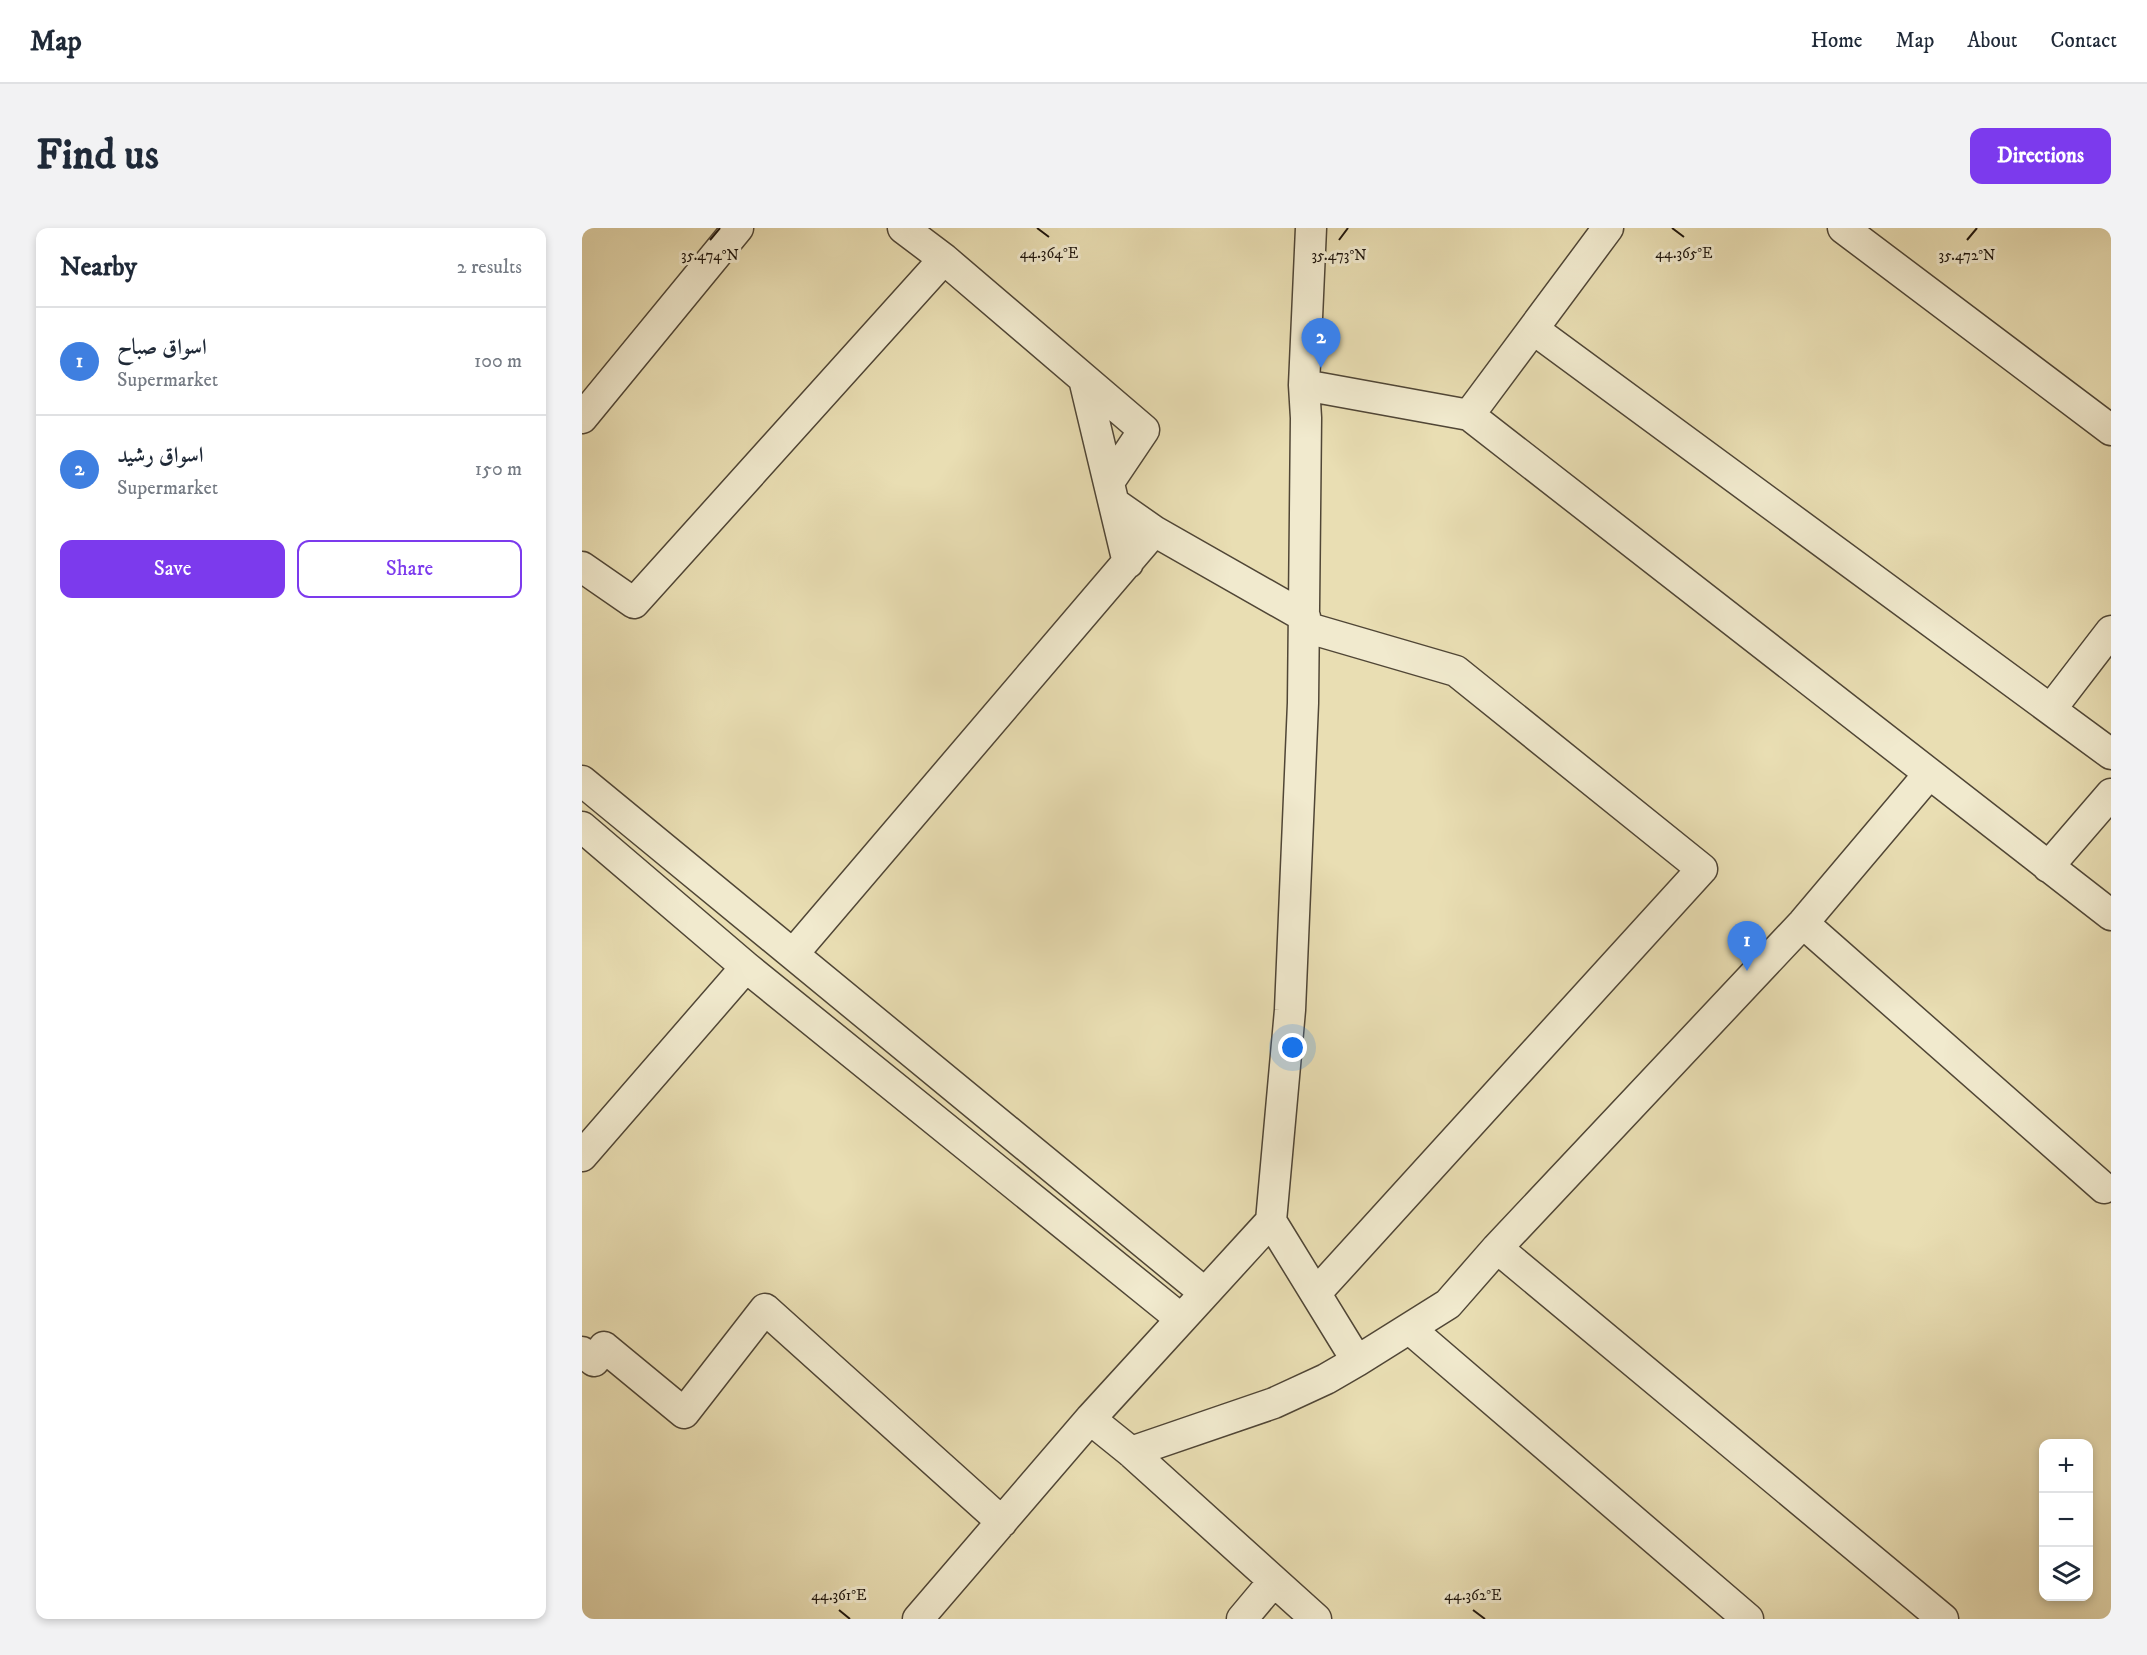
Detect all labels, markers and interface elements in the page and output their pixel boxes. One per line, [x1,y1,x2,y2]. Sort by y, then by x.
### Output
text: Map [30,24,82,59]
text: Home [1811,28,1863,54]
text: Map [1896,28,1934,54]
text: About [1967,28,2018,54]
text: Contact [2051,28,2117,54]
button: Directions [1970,128,2111,184]
text: Find us [36,130,159,182]
text: 44.364°E [1020,244,1079,263]
text: 44.365°E [1655,244,1713,263]
text: 35.474°N [681,246,739,265]
text: 35.473°N [1311,246,1367,265]
text: 35.472°N [1939,246,1995,265]
text: Nearby [60,251,137,284]
text: 2 results [457,255,522,280]
pin: 2 [1302,318,1340,368]
text: اسواق صباح [117,334,207,361]
text: 1 [76,349,83,374]
text: 100 m [474,349,522,374]
text: Supermarket [117,368,218,393]
text: اسواق رشيد [117,442,203,469]
text: 2 [75,457,84,482]
text: 150 m [475,457,522,482]
text: Supermarket [117,476,218,501]
button: Save [60,540,285,598]
button: Share [297,540,522,598]
pin: 1 [1728,922,1766,971]
your location [1278,1033,1307,1062]
map controls [2039,1439,2093,1601]
button: + [2039,1439,2093,1493]
button: − [2039,1493,2093,1547]
button: layers [2039,1547,2093,1601]
text: 44.361°E [811,1586,867,1605]
text: 44.362°E [1444,1586,1502,1605]

